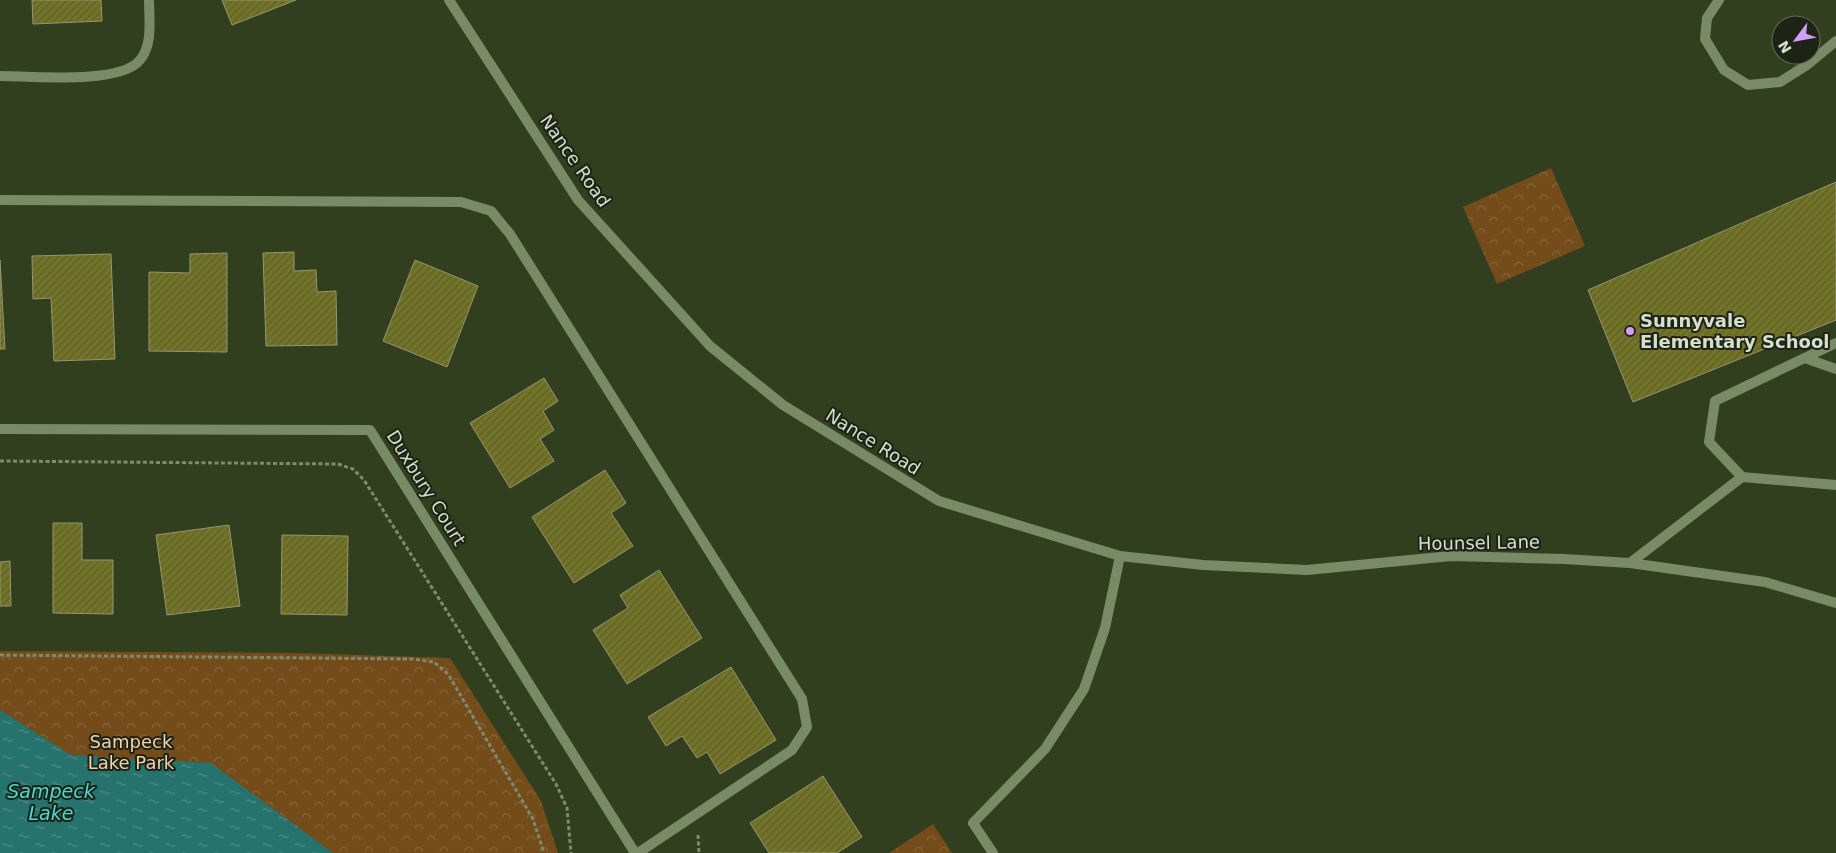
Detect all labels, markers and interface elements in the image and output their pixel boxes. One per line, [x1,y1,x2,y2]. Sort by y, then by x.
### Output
north arrow [1771,15,1821,65]
text: N [1775,38,1795,56]
street label: Nance Road [536,111,615,211]
place label: Sunnyvale Elementary School [1640,310,1829,352]
marker: Sunnyvale Elementary School [1624,325,1636,337]
street label: Nance Road [822,404,925,479]
street label: Duxbury Court [383,426,470,549]
street label: Hounsel Lane [1418,531,1540,554]
park label: Sampeck Lake Park [88,731,175,773]
water label: Sampeck Lake [7,780,96,824]

